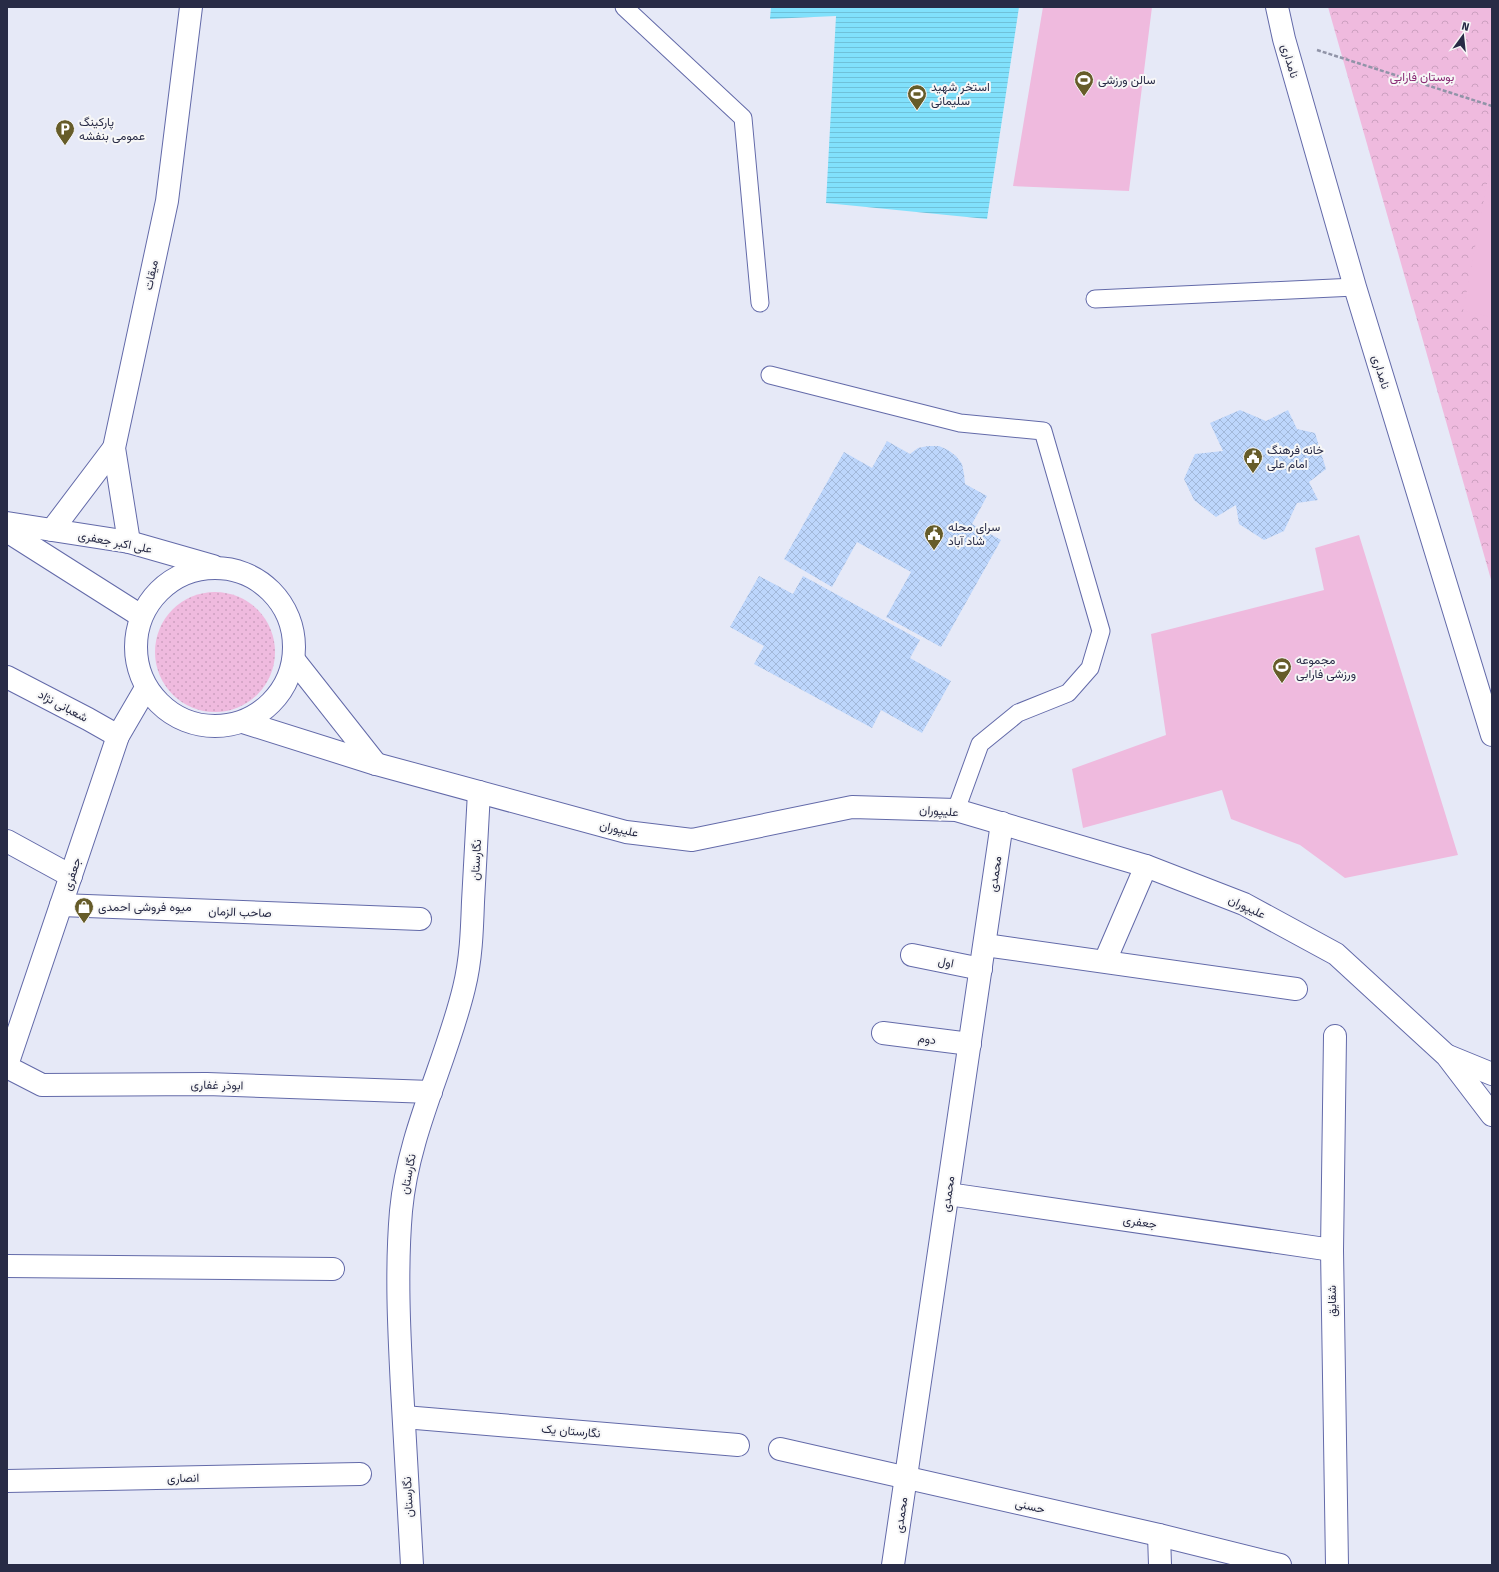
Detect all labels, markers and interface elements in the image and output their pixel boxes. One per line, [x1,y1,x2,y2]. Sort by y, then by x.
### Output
north arrow [1443,16,1483,56]
text: N [1460,20,1471,34]
street label: نامداری [1278,42,1302,80]
sports icon: سالن ورزشی [1073,69,1095,97]
park label: بوستان فارابی [1390,70,1454,85]
place label: سالن ورزشی [1098,73,1156,88]
place label: استخر شهید سلیمانی [931,80,990,109]
sports icon: استخر شهید سلیمانی [906,83,928,111]
place label: پارکینگ عمومی بنفشه [79,115,145,144]
parking icon: پارکینگ عمومی بنفشه [54,118,76,146]
street label: میقات [141,259,161,291]
street label: نامداری [1368,353,1393,391]
place label: خانه فرهنگ امام علی [1267,443,1324,472]
public building icon: خانه فرهنگ امام علی [1242,446,1264,474]
place label: سرای محله شاد آباد [948,520,1000,548]
public building icon: سرای محله شاد آباد [923,523,945,551]
street label: علی اکبر جعفری [77,528,153,557]
place label: مجموعه ورزشی فارابی [1296,653,1356,682]
sports icon: مجموعه ورزشی فارابی [1271,656,1293,684]
street label: شعبانی نژاد [35,687,90,726]
street label: علیپوران [919,803,959,820]
street label: علیپوران [598,818,640,841]
street label: نگارستان [468,839,485,881]
street label: محمدی [986,855,1005,893]
street label: جعفری [60,856,85,893]
street label: علیپوران [1226,892,1268,923]
shop icon: میوه فروشی احمدی [73,896,95,924]
place label: میوه فروشی احمدی [98,900,192,915]
street label: صاحب الزمان [208,904,272,921]
street label: اول [937,954,955,971]
street label: دوم [917,1031,937,1048]
street label: ابوذر غفاری [191,1078,243,1093]
street label: نگارستان [397,1152,420,1196]
street label: محمدی [939,1175,958,1213]
street label: جعفری [1122,1213,1158,1232]
street label: شقایق [1325,1285,1340,1317]
street label: نگارستان یک [541,1421,601,1442]
street label: انصاری [167,1471,199,1486]
street label: نگارستان [400,1476,417,1518]
street label: محمدی [892,1496,911,1534]
street label: حسنی [1014,1496,1046,1517]

